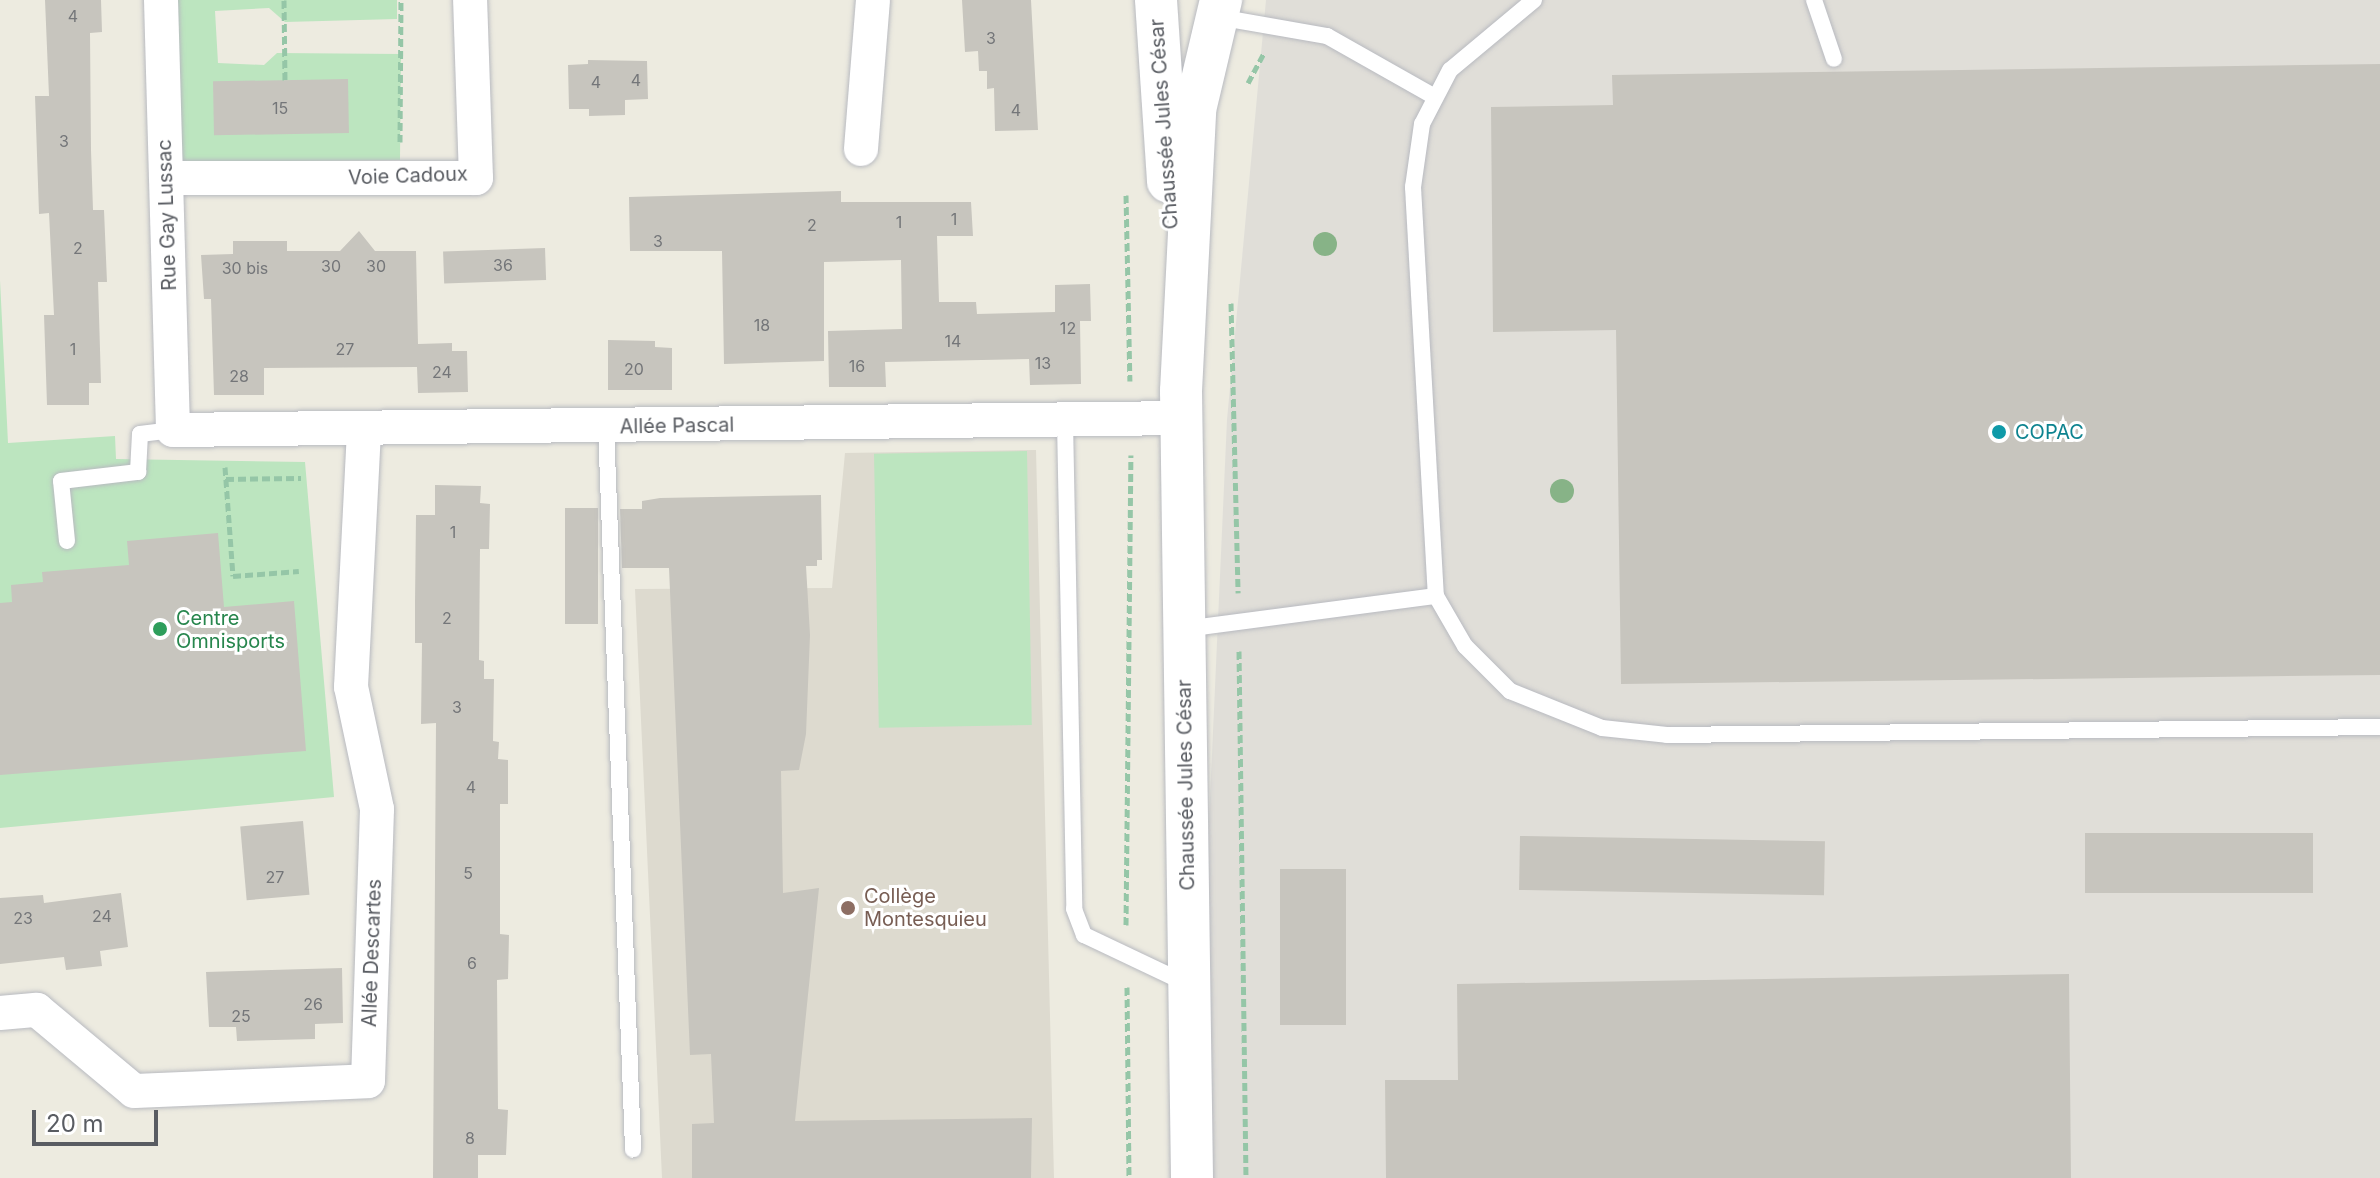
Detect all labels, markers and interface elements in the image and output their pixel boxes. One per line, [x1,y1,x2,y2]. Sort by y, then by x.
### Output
house number: 4 [68,6,78,26]
street label: Chaussée Jules César [1145,18,1183,230]
house number: 3 [986,28,996,48]
house number: 4 [631,70,641,90]
house number: 4 [591,72,601,92]
house number: 15 [272,98,288,118]
house number: 4 [1011,100,1021,120]
house number: 3 [59,131,69,151]
street label: Rue Gay Lussac [152,139,182,291]
street label: Voie Cadoux [348,162,468,190]
house number: 1 [951,209,957,229]
house number: 1 [896,212,902,232]
house number: 2 [807,215,817,235]
house number: 3 [653,231,663,251]
house number: 2 [73,238,83,258]
house number: 36 [493,255,513,275]
house number: 30 [321,256,341,276]
house number: 30 [366,256,386,276]
house number: 30 bis [222,258,268,278]
house number: 18 [754,315,770,335]
house number: 12 [1060,318,1076,338]
house number: 14 [945,331,961,351]
house number: 1 [70,339,76,359]
house number: 27 [336,339,354,359]
house number: 13 [1035,353,1051,373]
house number: 16 [849,356,865,376]
house number: 20 [624,359,644,379]
house number: 24 [432,362,452,382]
house number: 28 [229,366,249,386]
street label: Allée Pascal [619,413,735,439]
place label: COPAC [2015,420,2084,444]
marker: COPAC [1990,423,2008,441]
house number: 1 [450,522,456,542]
place label: Centre Omnisports [176,606,285,653]
house number: 2 [442,608,452,628]
marker: Centre Omnisports [151,620,169,638]
street label: Chaussée Jules César [1172,679,1200,891]
house number: 3 [452,697,462,717]
house number: 4 [466,777,476,797]
house number: 5 [463,863,473,883]
house number: 27 [266,867,284,887]
street label: Allée Descartes [357,878,387,1028]
place label: Collège Montesquieu [864,884,987,931]
marker: Collège Montesquieu [839,899,857,917]
house number: 24 [92,906,112,926]
house number: 23 [13,908,33,928]
house number: 6 [467,953,477,973]
house number: 26 [303,994,323,1014]
house number: 25 [231,1006,251,1026]
scale bar [36,1094,162,1144]
text: 20 m [46,1109,104,1138]
house number: 8 [465,1128,475,1148]

